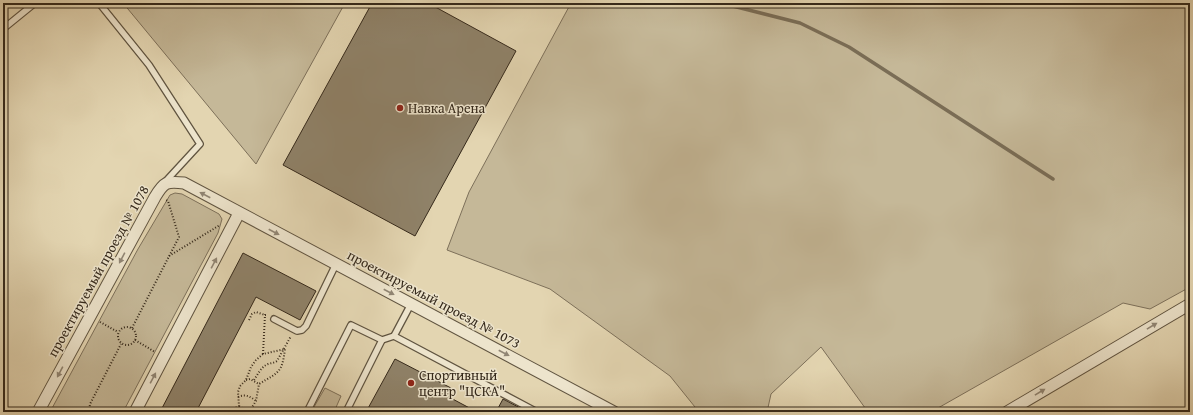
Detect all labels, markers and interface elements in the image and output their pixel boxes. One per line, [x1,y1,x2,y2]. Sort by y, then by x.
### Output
place label: Навка Арена [408,98,486,118]
marker: Навка Арена [395,103,405,113]
street label: проектируемый проезд № 1078 [42,181,154,360]
one-way arrow [199,192,211,198]
one-way arrow [268,228,280,235]
street label: проектируемый проезд № 1073 [344,245,524,353]
one-way arrow [118,252,125,264]
one-way arrow [210,257,217,268]
one-way arrow [383,289,395,296]
one-way arrow [1147,322,1157,330]
one-way arrow [498,350,509,357]
place label: Спортивный центр "ЦСКА" [419,365,505,401]
one-way arrow [56,367,63,378]
one-way arrow [150,372,156,383]
marker: Спортивный центр "ЦСКА" [406,378,416,388]
one-way arrow [1034,389,1046,396]

